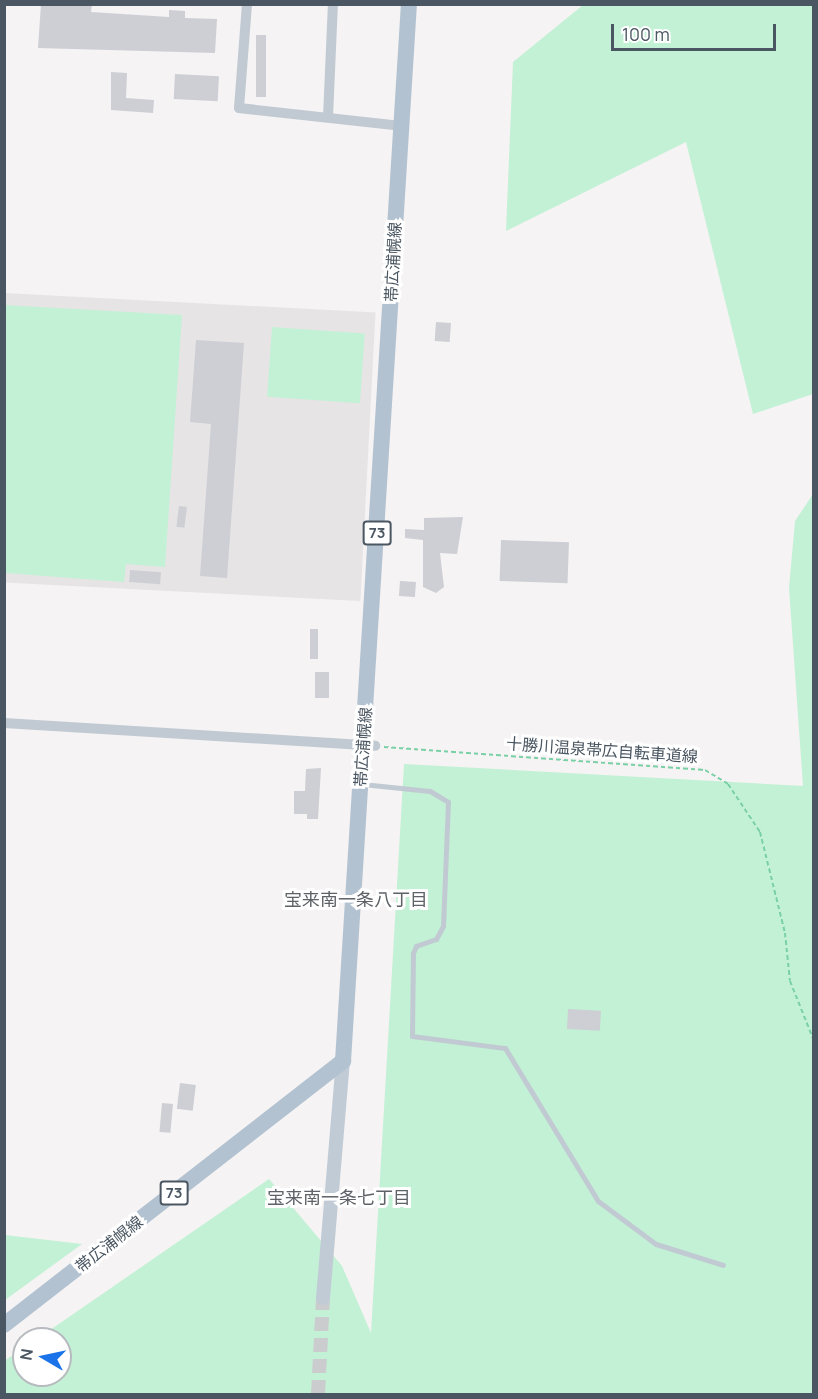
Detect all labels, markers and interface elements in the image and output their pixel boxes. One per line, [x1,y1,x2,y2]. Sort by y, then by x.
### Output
scale bar [614,12,779,50]
text: 100 m [622,22,670,46]
street label: 帯広浦幌線 [381,222,405,302]
road number: 73 [362,521,392,545]
street label: 帯広浦幌線 [351,706,375,788]
street label: 十勝川温泉帯広自転車道線 [506,734,698,766]
district label: 宝来南一条八丁目 [284,888,428,910]
road number: 73 [159,1181,189,1205]
district label: 宝来南一条七丁目 [267,1186,411,1208]
street label: 帯広浦幌線 [72,1212,146,1276]
north arrow [12,1327,72,1387]
text: N [14,1347,38,1362]

